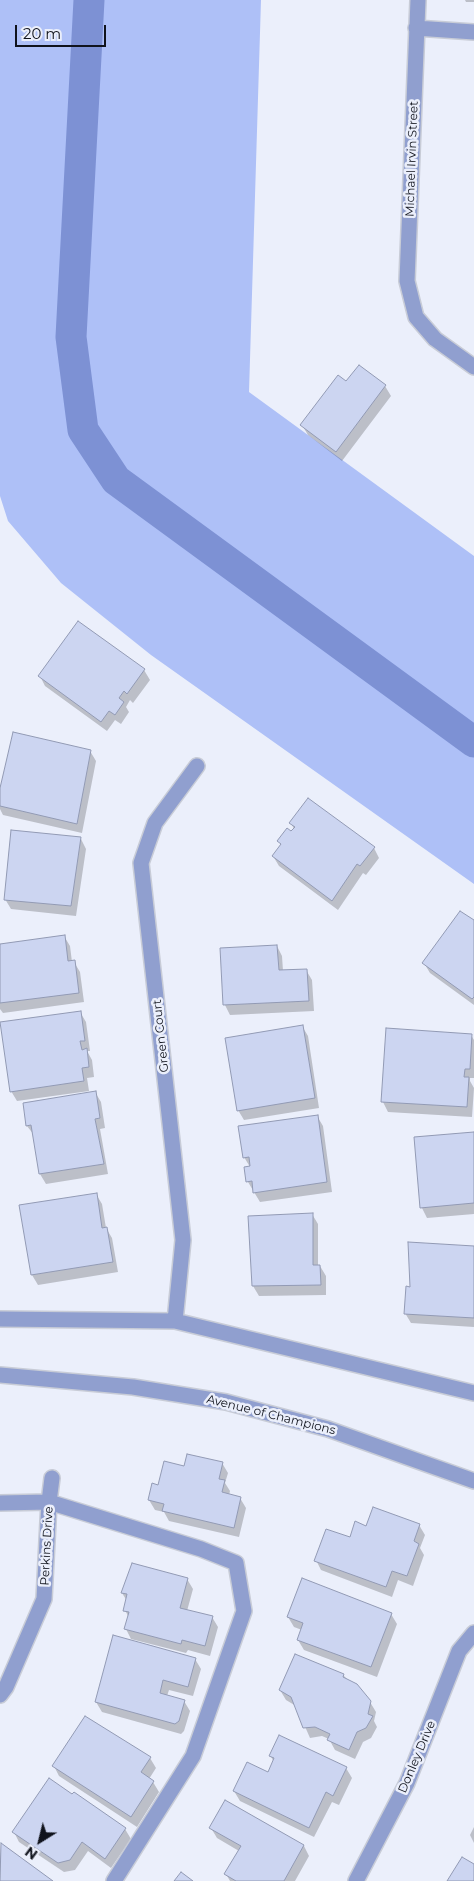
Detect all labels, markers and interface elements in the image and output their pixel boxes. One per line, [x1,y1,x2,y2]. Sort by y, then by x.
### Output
scale bar [18,15,109,47]
text: 20 m [23,24,61,43]
street label: Michael Irvin Street [403,101,421,217]
street label: Green Court [150,999,172,1073]
street label: Avenue of Champions [205,1392,337,1438]
street label: Perkins Drive [38,1506,56,1586]
street label: Donley Drive [395,1719,439,1795]
north arrow [15,1816,65,1866]
text: N [21,1843,41,1864]

